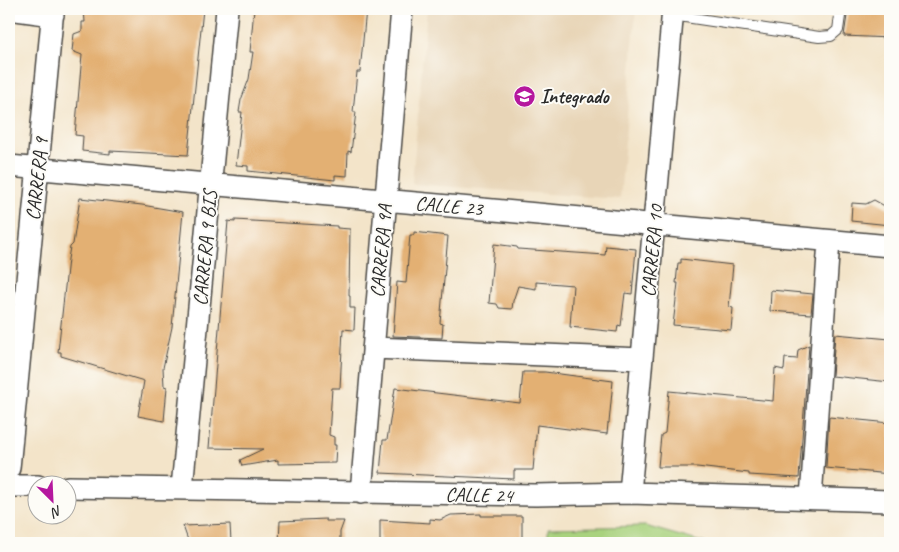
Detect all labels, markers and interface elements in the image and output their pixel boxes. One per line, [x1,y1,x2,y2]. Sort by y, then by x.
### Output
school or university icon: Integrado [512,84,536,108]
place label: Integrado [540,84,610,109]
street label: CARRERA 9 [20,134,54,222]
street label: CARRERA 9 BIS [187,187,223,307]
street label: CALLE 23 [414,191,486,222]
street label: CARRERA 10 [636,202,669,298]
street label: CARRERA 9A [364,203,398,299]
north arrow [28,474,78,524]
street label: CALLE 24 [445,482,515,508]
text: N [48,502,65,522]

